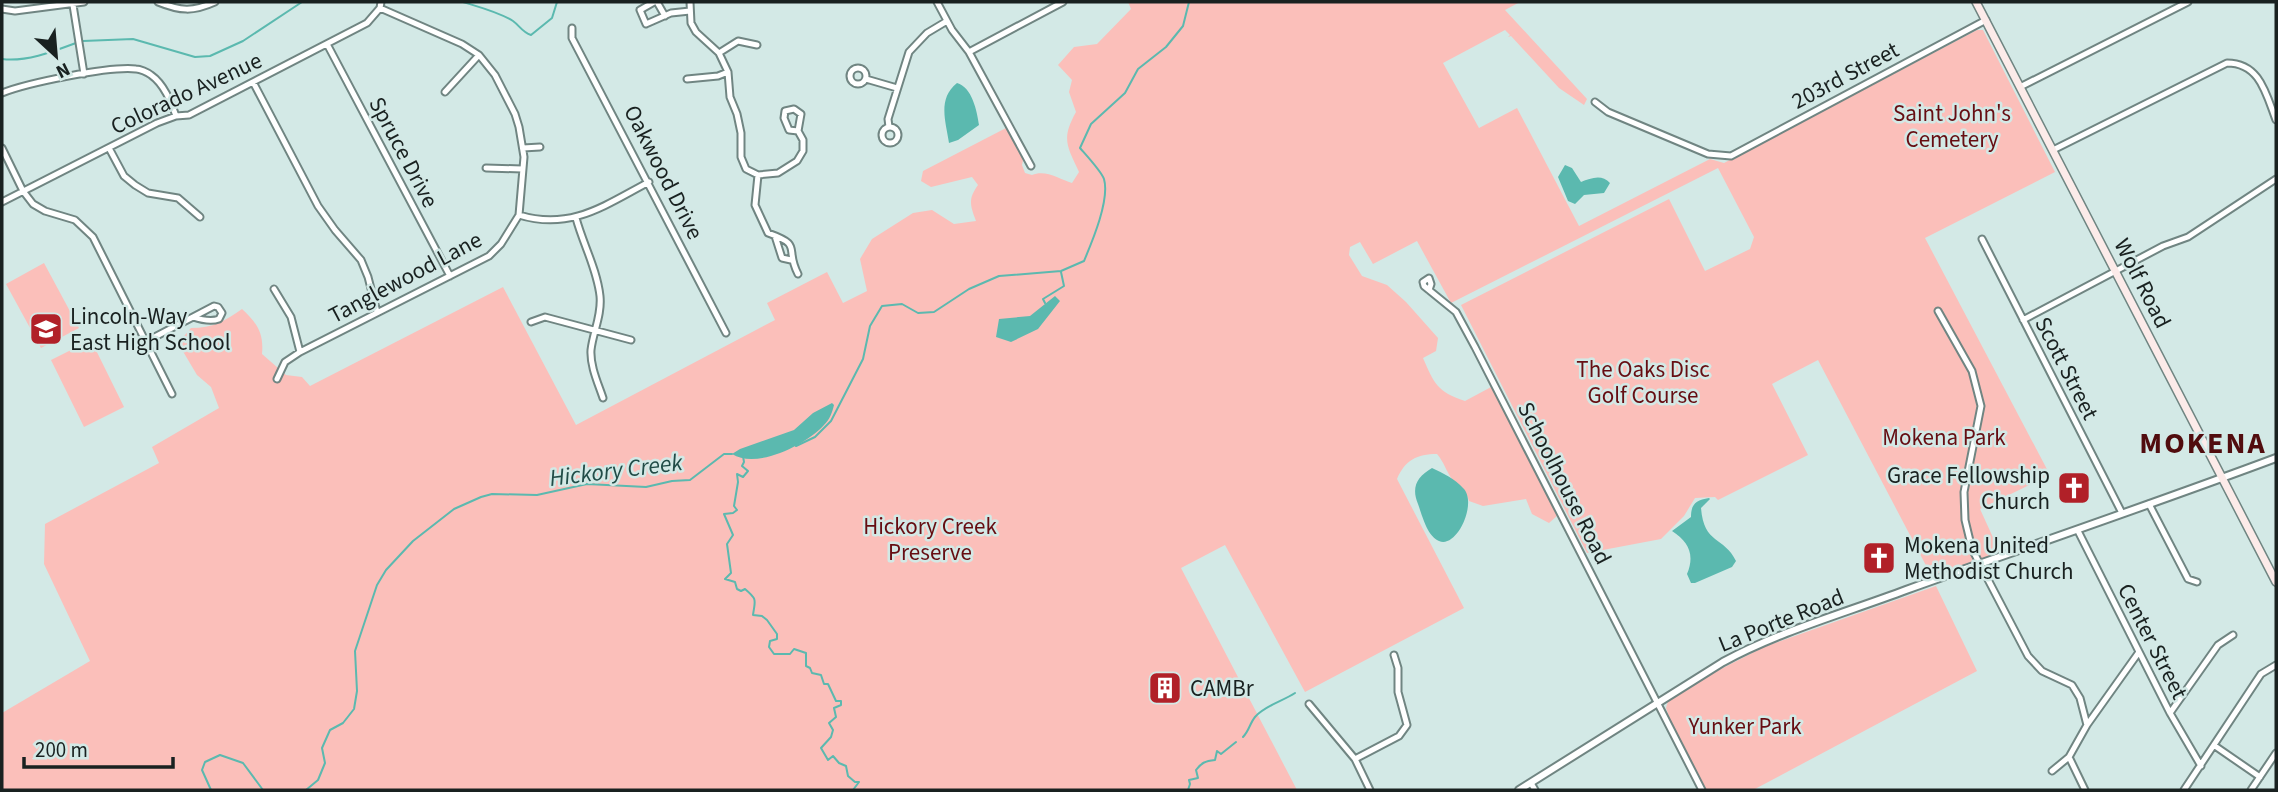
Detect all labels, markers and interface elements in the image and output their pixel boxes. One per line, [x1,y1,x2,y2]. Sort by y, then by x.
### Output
north arrow [21,21,91,91]
street label: 203rd Street [1786,33,1905,117]
street label: Colorado Avenue [105,44,267,143]
text: N [51,55,74,85]
street label: Spruce Drive [360,91,447,214]
park label: Saint John's Cemetery [1893,97,2011,156]
street label: Oakwood Drive [616,99,712,245]
street label: Tanglewood Lane [323,223,488,332]
street label: Wolf Road [2106,232,2179,334]
place label: Lincoln-Way East High School [70,300,231,359]
school or university icon: Lincoln-Way East High School [27,310,65,348]
street label: Scott Street [2027,311,2107,426]
park label: The Oaks Disc Golf Course [1576,353,1710,412]
street label: Schoolhouse Road [1509,396,1620,570]
park label: Mokena Park [1882,421,2006,454]
district label: MOKENA [2139,422,2267,465]
water label: Hickory Creek [547,445,685,496]
place label: Grace Fellowship Church [1887,459,2050,518]
church icon: Grace Fellowship Church [2055,469,2093,507]
park label: Hickory Creek Preserve [863,510,997,569]
place label: Mokena United Methodist Church [1904,529,2074,588]
church icon: Mokena United Methodist Church [1860,539,1898,577]
street label: Center Street [2109,578,2196,705]
street label: La Porte Road [1713,580,1849,661]
building icon: CAMBr [1146,669,1184,707]
place label: CAMBr [1190,672,1255,705]
park label: Yunker Park [1687,710,1802,743]
scale bar [24,726,173,770]
text: 200 m [35,735,88,765]

